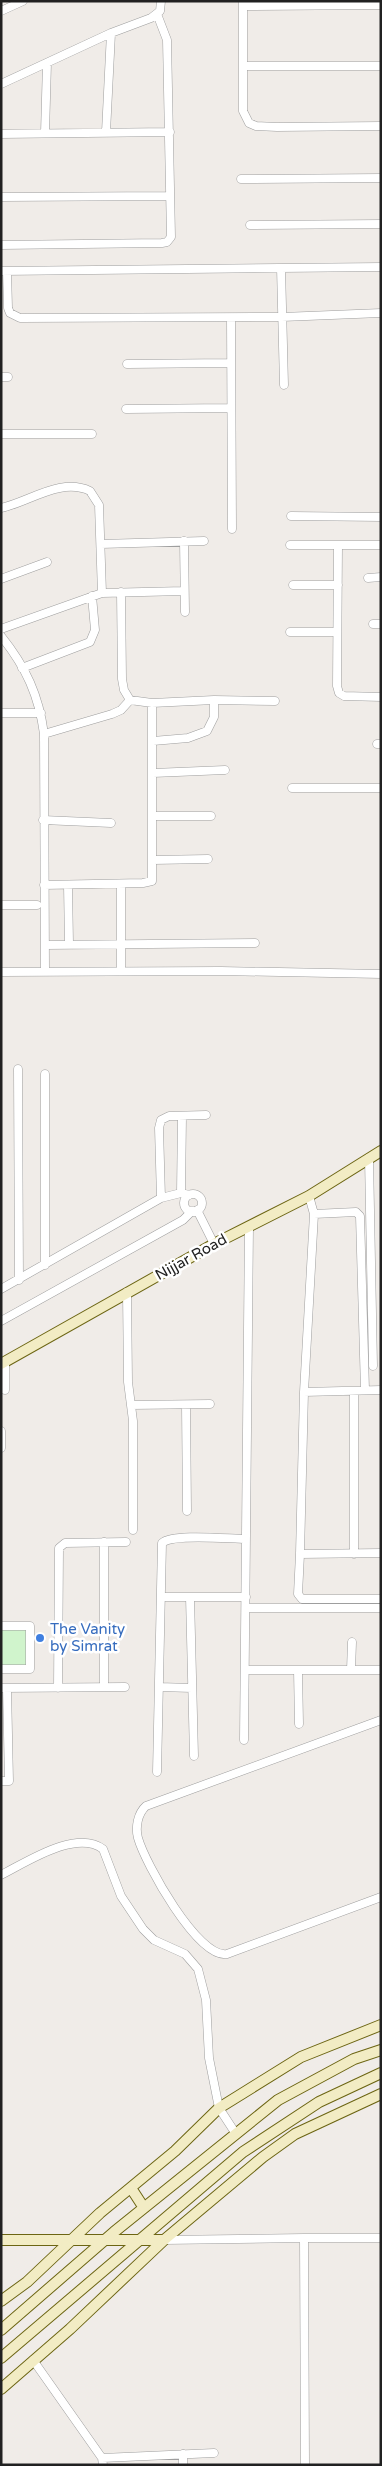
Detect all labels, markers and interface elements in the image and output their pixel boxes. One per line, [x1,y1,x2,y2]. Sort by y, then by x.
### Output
street label: Nijjar Road [152,1230,230,1284]
place label: The Vanity by Simrat [50,1620,125,1655]
marker: The Vanity by Simrat [34,1632,46,1644]

